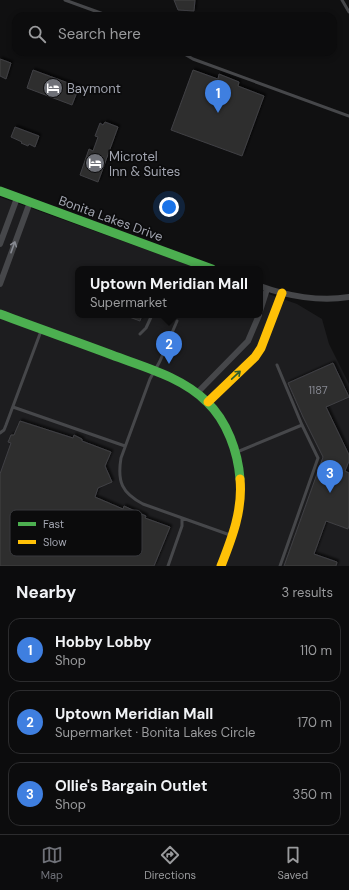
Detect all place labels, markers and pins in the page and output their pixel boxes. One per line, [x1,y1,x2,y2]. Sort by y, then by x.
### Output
hotel icon: Baymont [42,77,64,99]
place label: Baymont [67,80,121,97]
pin: 1 [205,80,231,113]
place label: Microtel Inn & Suites [109,148,180,180]
hotel icon: Microtel Inn & Suites [84,152,106,174]
pin: 2 [156,331,182,364]
pin: 3 [317,460,343,493]

